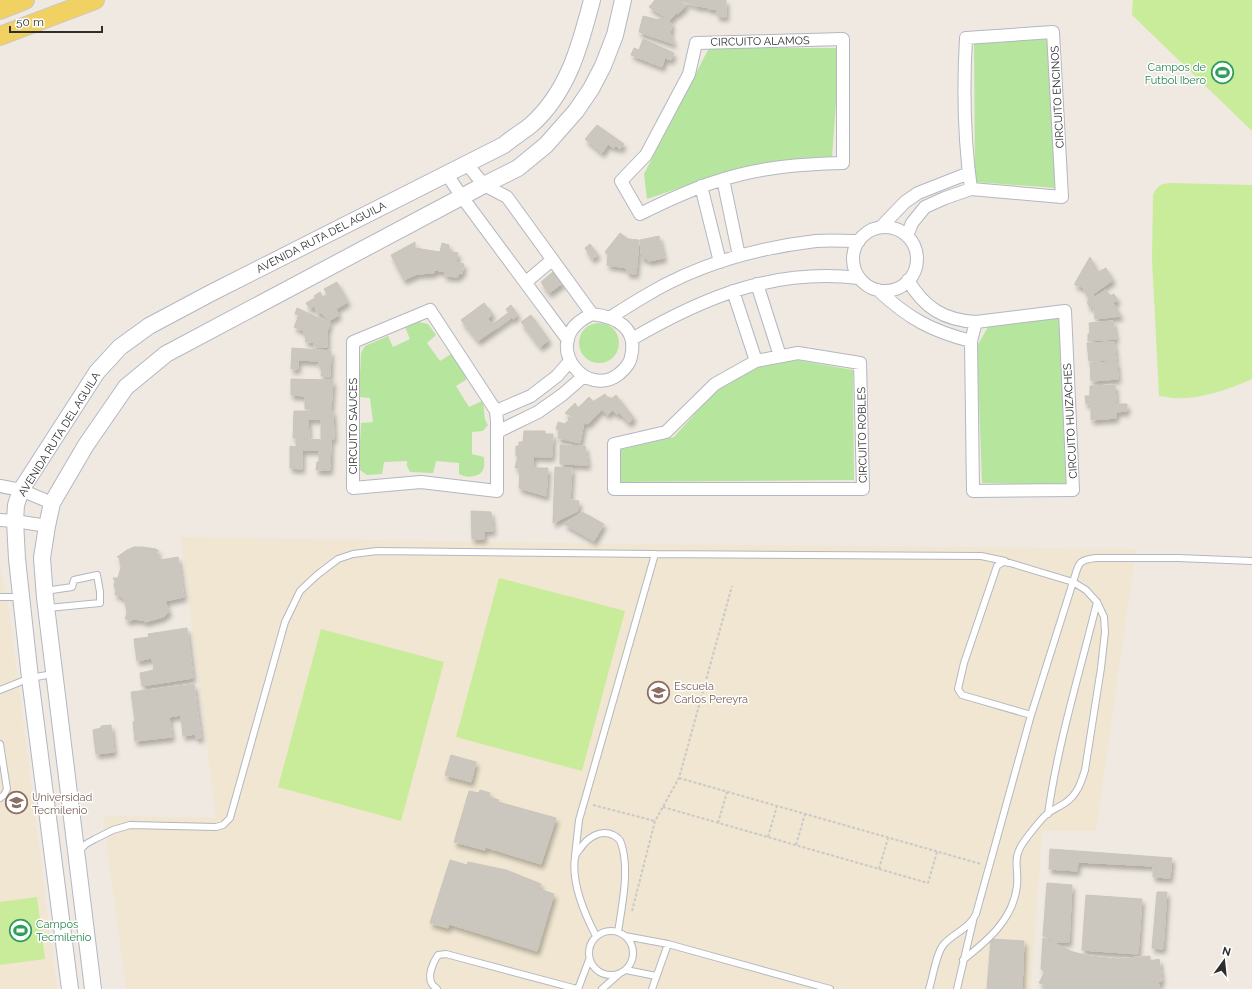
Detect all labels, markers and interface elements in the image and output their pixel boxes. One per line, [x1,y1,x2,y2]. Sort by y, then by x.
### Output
scale bar [10,8,102,34]
text: 50 m [16,15,44,29]
street label: CIRCUITO ALAMOS [710,34,810,49]
street label: CIRCUITO ENCINOS [1048,45,1067,148]
sports icon: Campos de Futbol Ibero [1209,60,1235,86]
place label: Campos de Futbol Ibero [1145,61,1207,87]
street label: AVENIDA RUTA DEL AGUILA [254,199,389,276]
street label: CIRCUITO HUIZACHES [1061,363,1080,479]
street label: AVENIDA RUTA DEL AGUILA [16,369,103,499]
street label: CIRCUITO SAUCES [347,378,360,474]
street label: CIRCUITO ROBLES [855,387,870,483]
school or university icon: Escuela Carlos Pereyra [645,679,671,705]
place label: Escuela Carlos Pereyra [674,680,748,706]
school or university icon: Universidad Tecmilenio [4,790,30,816]
place label: Universidad Tecmilenio [32,791,93,817]
sports icon: Campos Tecmilenio [8,917,34,943]
place label: Campos Tecmilenio [36,918,92,944]
north arrow [1204,941,1244,981]
text: N [1221,944,1232,959]

